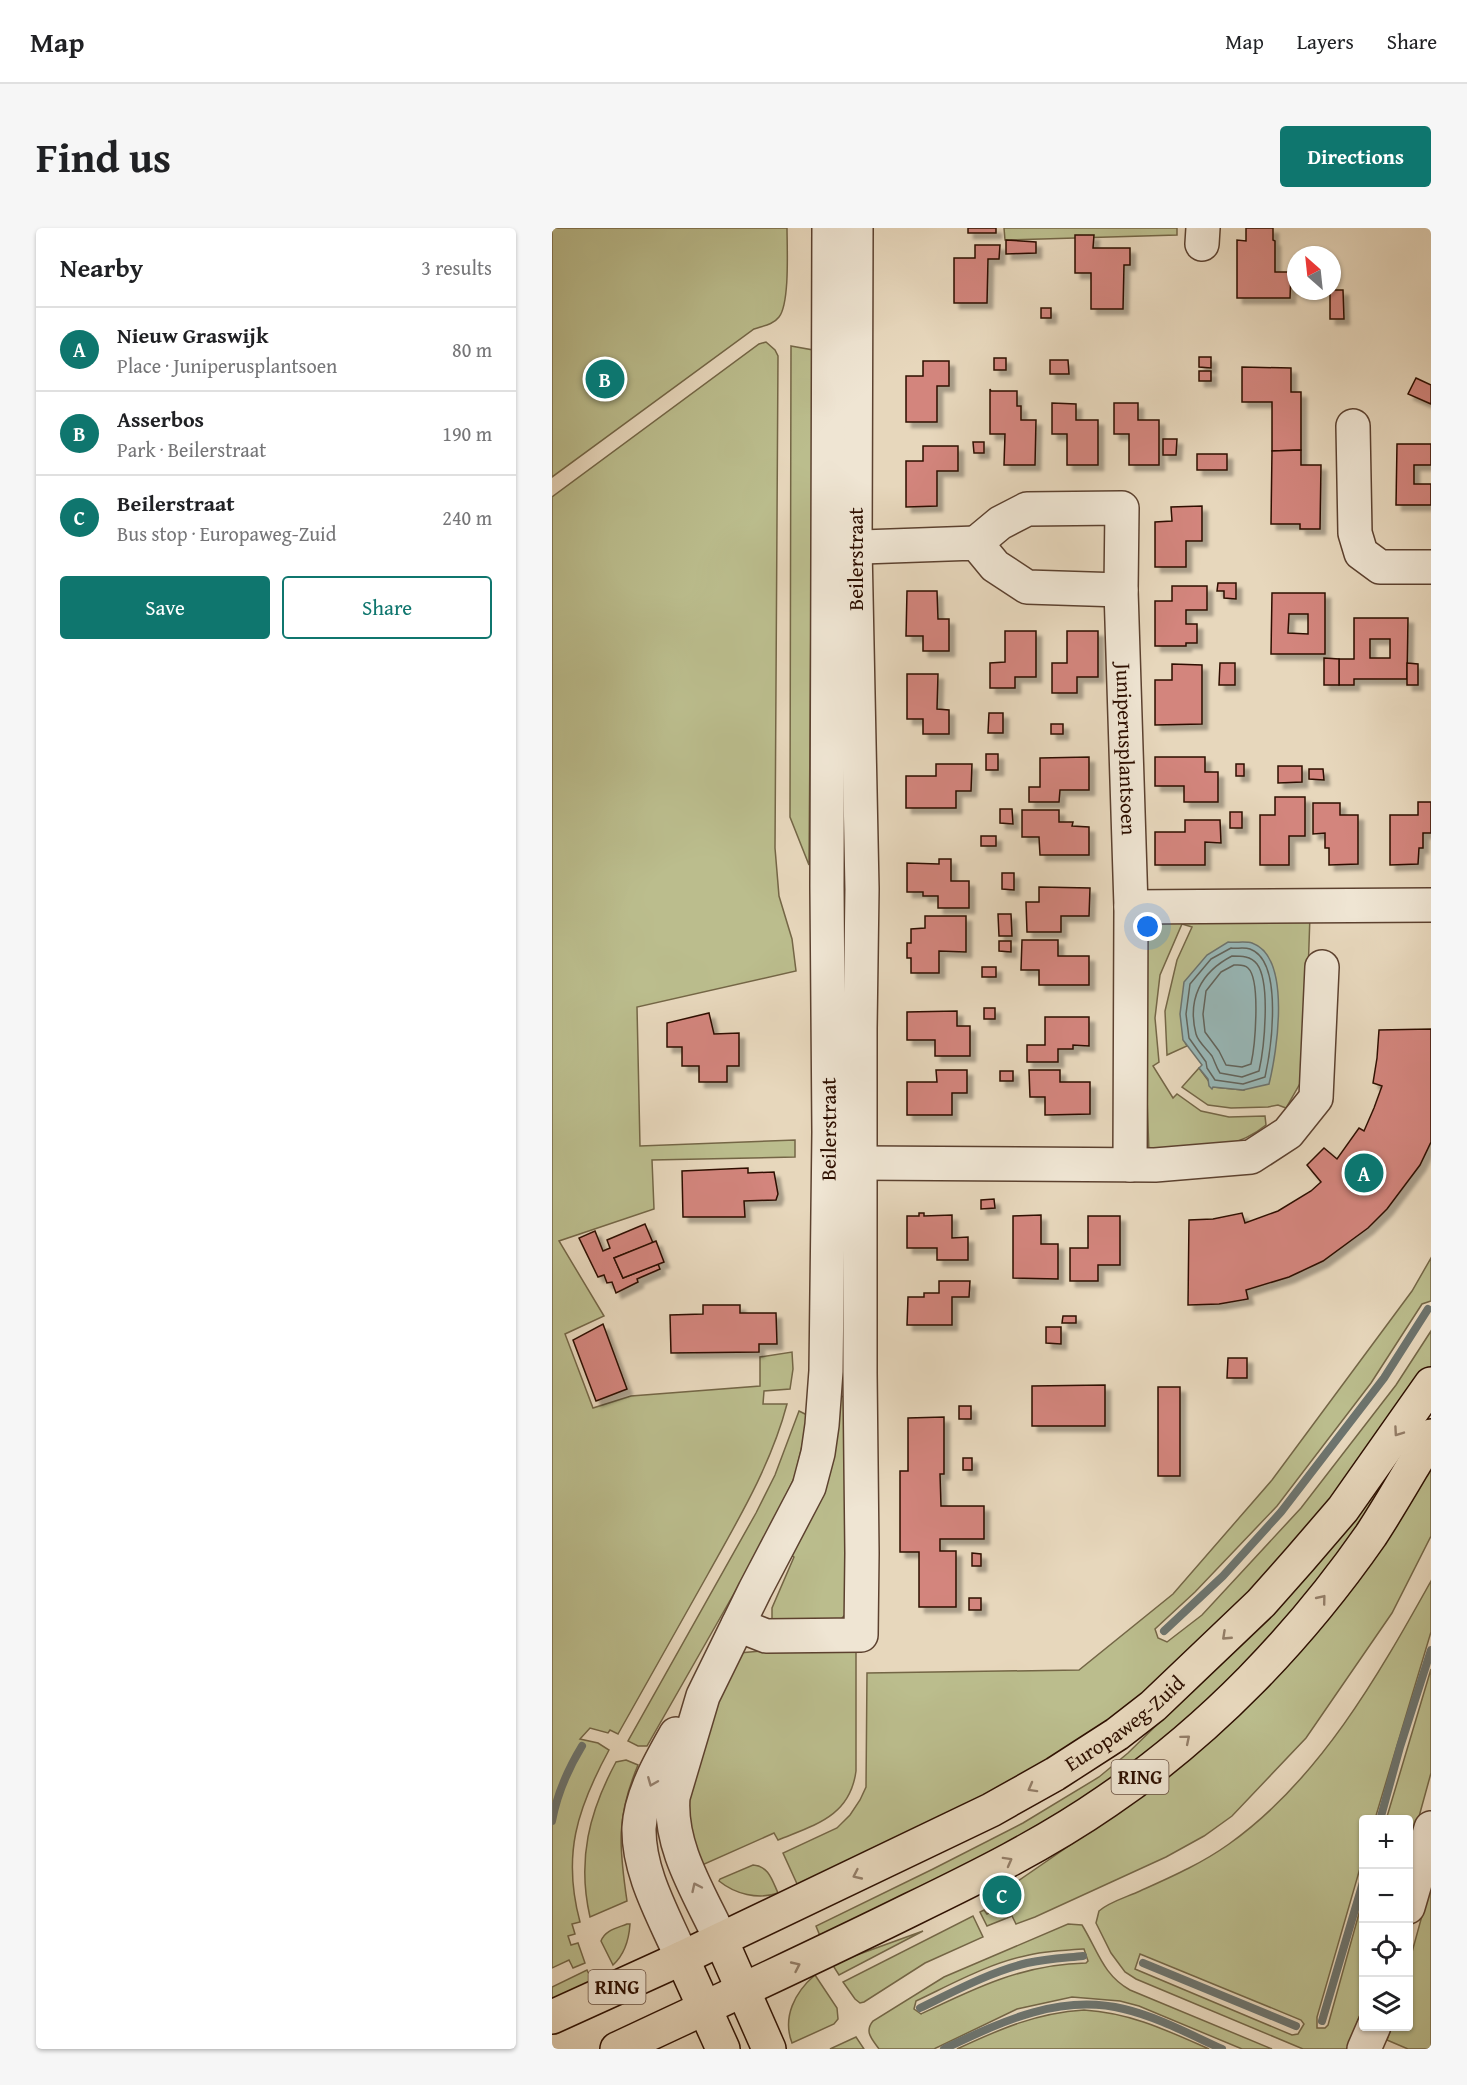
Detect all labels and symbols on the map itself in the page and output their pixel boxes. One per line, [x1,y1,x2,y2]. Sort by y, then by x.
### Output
north arrow [1287,246,1341,300]
pin: B [586,356,624,402]
street label: Beilerstraat [840,507,871,611]
street label: Juniperusplantsoen [1108,660,1145,836]
your location [1133,912,1162,941]
street label: Beilerstraat [812,1077,844,1181]
pin: A [1344,1150,1384,1196]
one-way arrow [1394,1426,1405,1437]
one-way arrow [1314,1595,1325,1606]
one-way arrow [1222,1629,1232,1640]
street label: Europaweg-Zuid [1058,1667,1192,1779]
one-way arrow [1179,1736,1190,1747]
road number: RING [1112,1760,1168,1794]
one-way arrow [647,1776,659,1787]
one-way arrow [1027,1781,1038,1792]
one-way arrow [1002,1857,1013,1868]
one-way arrow [853,1868,864,1880]
pin: C [982,1872,1022,1918]
one-way arrow [692,1882,704,1893]
one-way arrow [789,1961,800,1973]
road number: RING [588,1970,646,2004]

